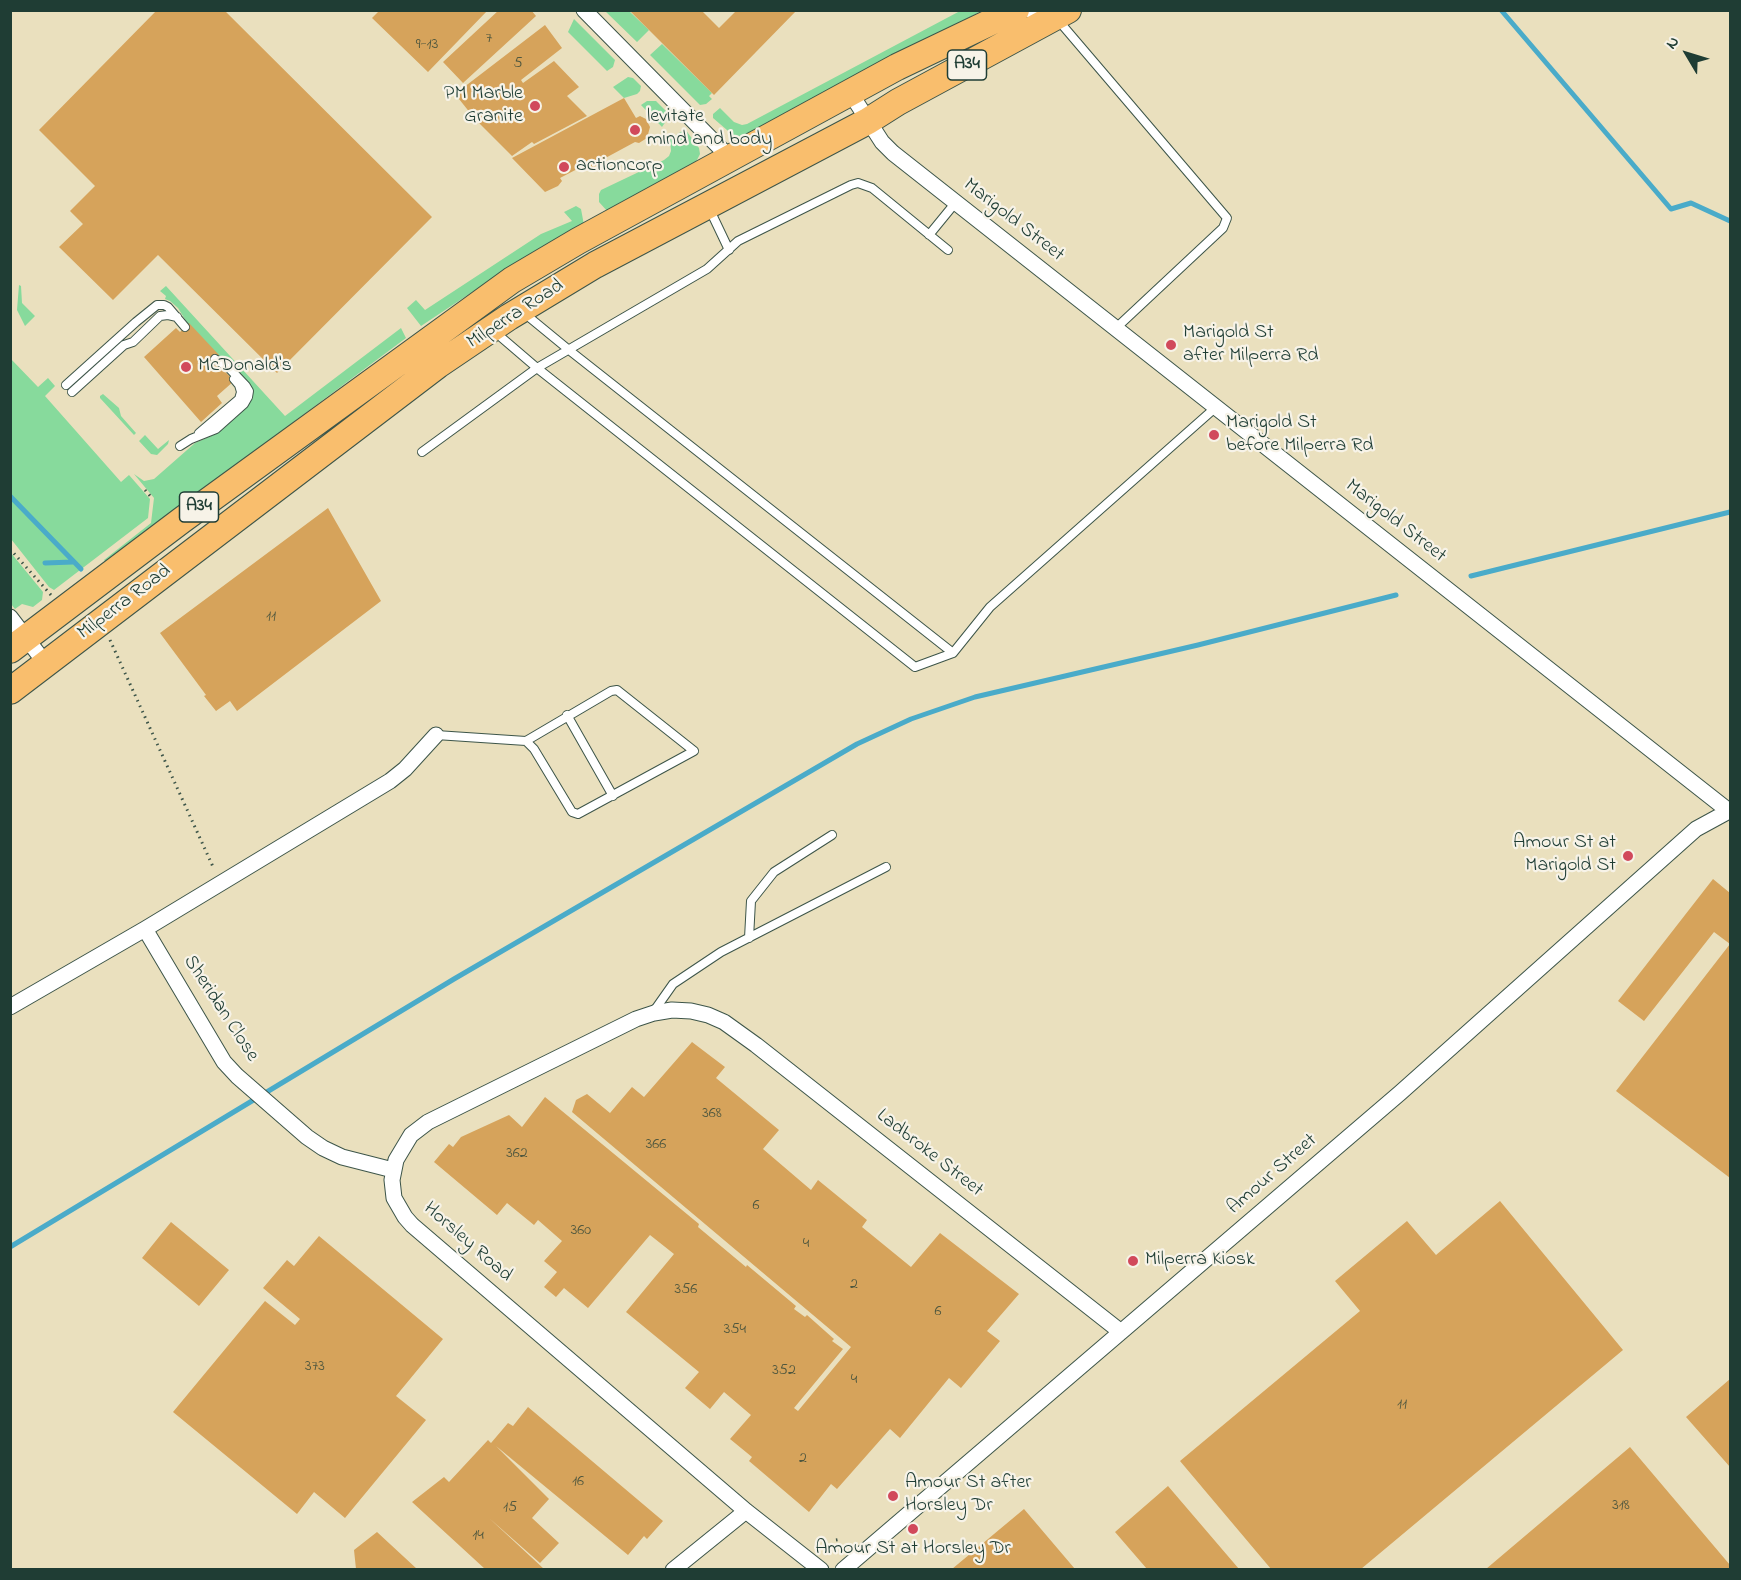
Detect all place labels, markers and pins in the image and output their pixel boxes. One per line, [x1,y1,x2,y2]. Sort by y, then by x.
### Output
place label: PM Marble Granite [444,83,523,130]
marker: PM Marble Granite [528,99,542,113]
place label: levitate mind and body [647,106,772,153]
marker: levitate mind and body [628,123,642,137]
place label: actioncorp [576,155,663,179]
marker: actioncorp [557,160,571,174]
place label: Marigold St after Milperra Rd [1183,322,1319,369]
marker: Marigold St after Milperra Rd [1164,338,1178,352]
place label: McDonald's [198,355,292,379]
marker: McDonald's [179,360,193,374]
place label: Marigold St before Milperra Rd [1226,412,1374,459]
marker: Marigold St before Milperra Rd [1207,428,1221,442]
place label: Amour St at Marigold St [1513,832,1616,879]
marker: Amour St at Marigold St [1621,849,1635,863]
place label: Milperra Kiosk [1145,1249,1255,1273]
marker: Milperra Kiosk [1126,1254,1140,1268]
place label: Amour St after Horsley Dr [905,1472,1032,1519]
marker: Amour St after Horsley Dr [886,1489,900,1503]
marker: Amour St at Horsley Dr [906,1522,920,1536]
place label: Amour St at Horsley Dr [815,1538,1011,1562]

